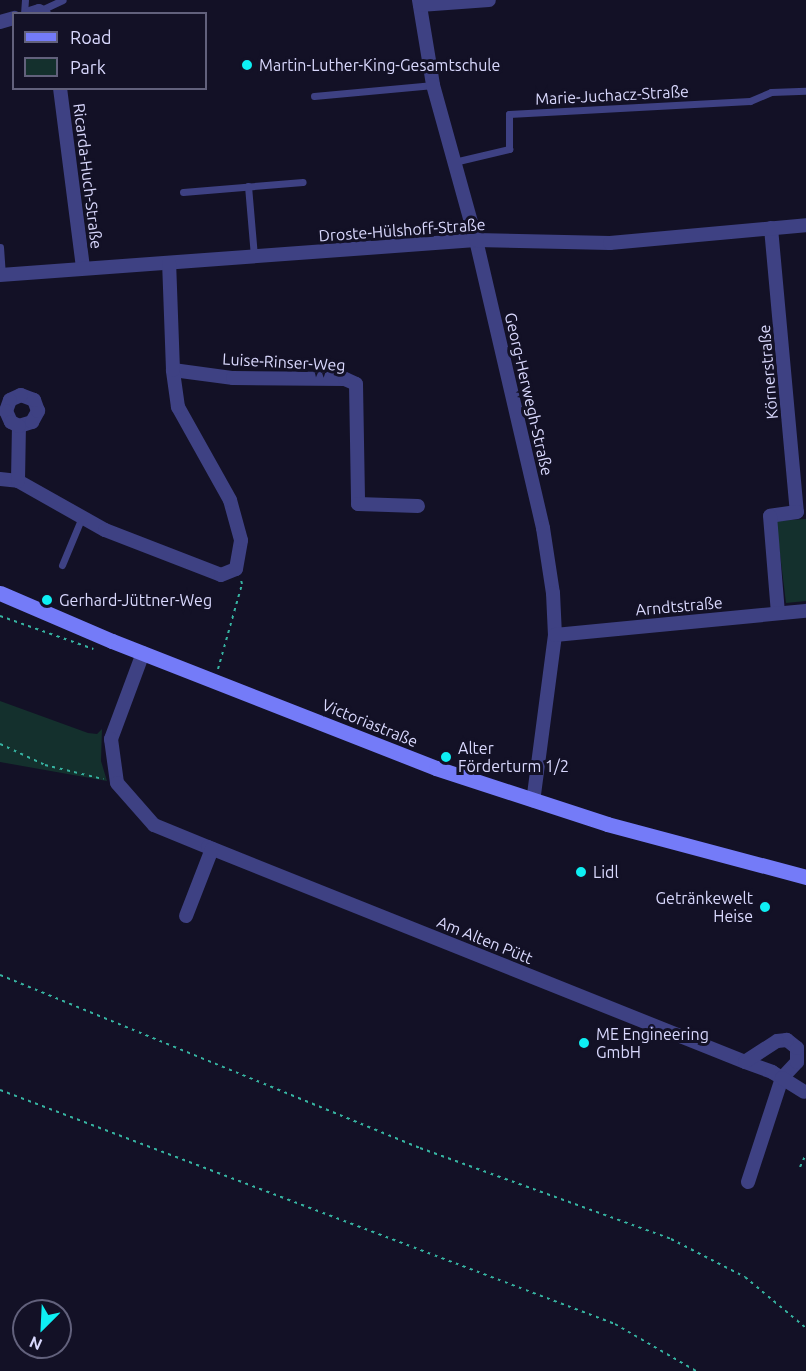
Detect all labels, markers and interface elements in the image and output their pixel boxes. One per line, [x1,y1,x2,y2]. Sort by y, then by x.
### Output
legend [12,12,207,90]
text: Road [70,27,112,47]
place label: Martin-Luther-King-Gesamtschule [259,55,500,75]
text: Park [70,57,106,77]
marker: Martin-Luther-King-Gesamtschule [240,58,254,72]
street label: Marie-Juchacz-Straße [535,81,689,109]
street label: Ricarda-Huch-Straße [70,102,106,250]
street label: Droste-Hülshoff-Straße [318,215,486,245]
street label: Georg-Herwegh-Straße [501,311,557,477]
street label: Körnerstraße [754,324,782,420]
street label: Luise-Rinser-Weg [222,349,346,375]
place label: Gerhard-Jüttner-Weg [59,590,212,610]
marker: Gerhard-Jüttner-Weg [40,593,54,607]
street label: Arndtstraße [635,593,723,619]
street label: Victoriastraße [319,695,421,751]
place label: Alter Förderturm 1/2 [458,738,569,776]
marker: Alter Förderturm 1/2 [439,750,453,764]
place label: Lidl [593,862,619,882]
marker: Lidl [574,865,588,879]
place label: Getränkewelt Heise [656,888,753,926]
marker: Getränkewelt Heise [758,900,772,914]
street label: Am Alten Pütt [434,912,536,968]
place label: ME Engineering GmbH [596,1024,709,1062]
marker: ME Engineering GmbH [577,1036,591,1050]
north arrow [12,1299,72,1359]
text: N [26,1333,45,1354]

